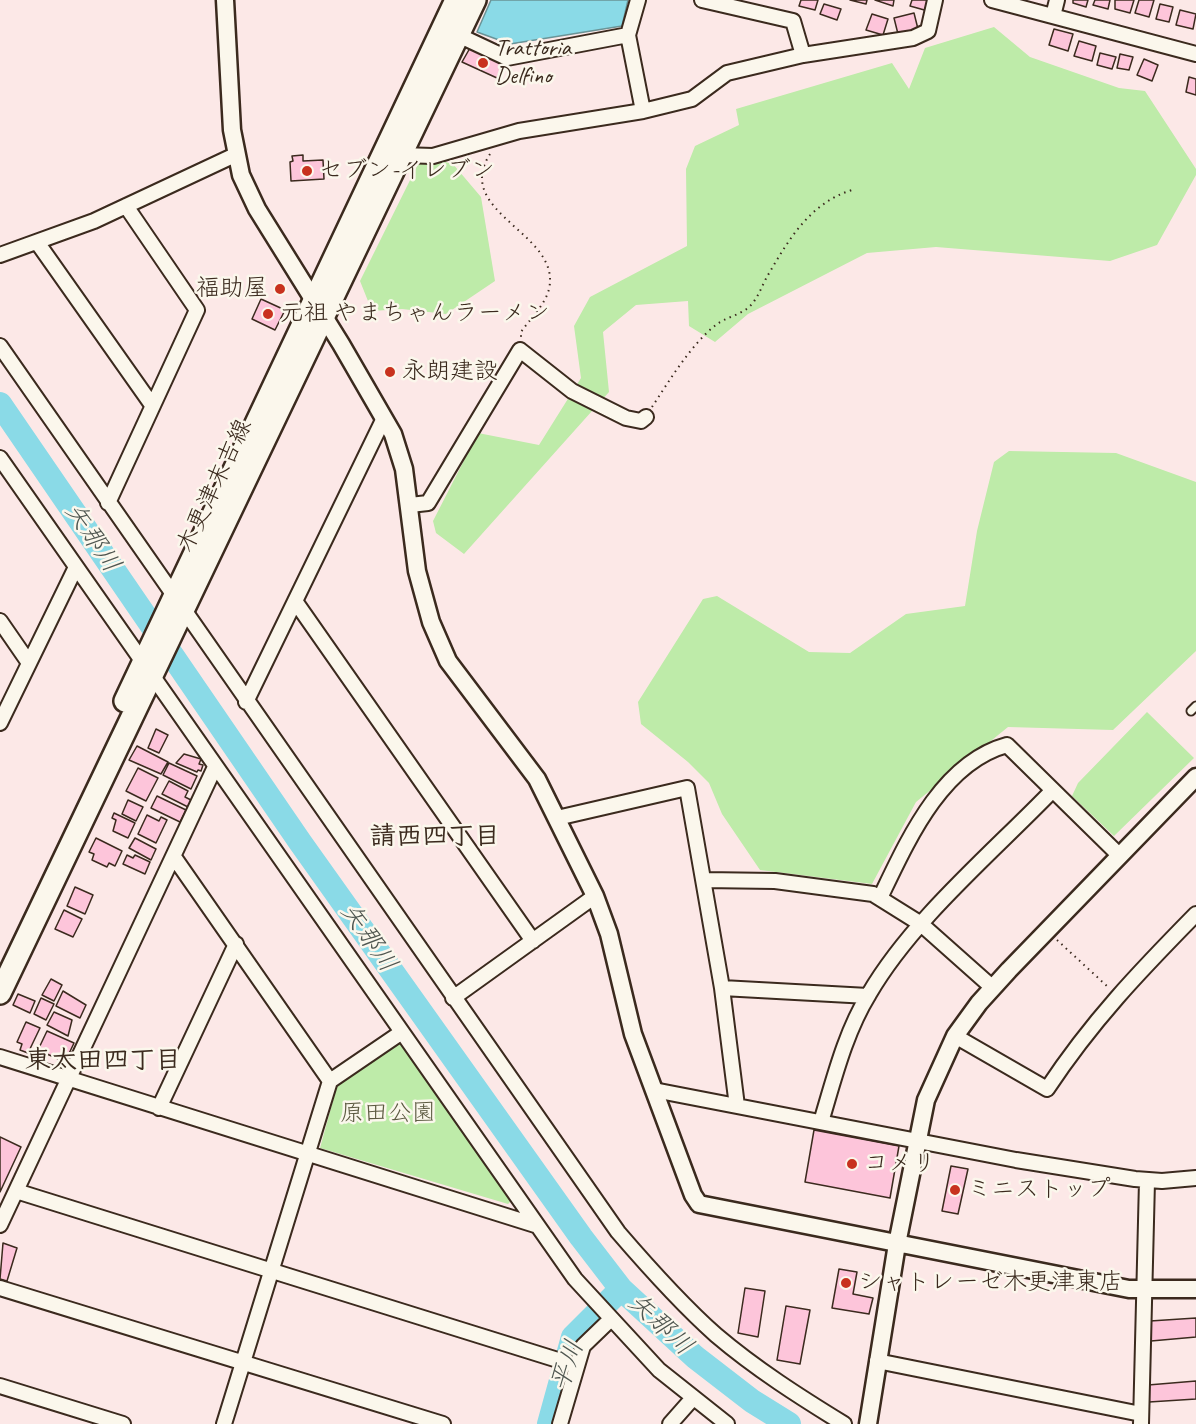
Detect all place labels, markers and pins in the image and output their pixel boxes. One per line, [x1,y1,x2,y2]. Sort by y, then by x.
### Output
place label: Trattoria Delfino [495,35,571,91]
marker: Trattoria Delfino [476,56,490,70]
place label: セブン-イレブン [319,157,495,185]
marker: セブン-イレブン [300,164,314,178]
place label: 福助屋 [196,275,268,303]
marker: 福助屋 [273,282,287,296]
place label: 元祖 やまちゃんラーメン [280,300,550,328]
marker: 元祖 やまちゃんラーメン [261,307,275,321]
place label: 永朗建設 [402,358,498,386]
marker: 永朗建設 [383,365,397,379]
place label: コメリ [864,1150,936,1178]
marker: コメリ [845,1157,859,1171]
place label: ミニストップ [967,1176,1111,1204]
marker: ミニストップ [948,1183,962,1197]
place label: シャトレーゼ木更津東店 [858,1269,1123,1297]
marker: シャトレーゼ木更津東店 [839,1276,853,1290]

